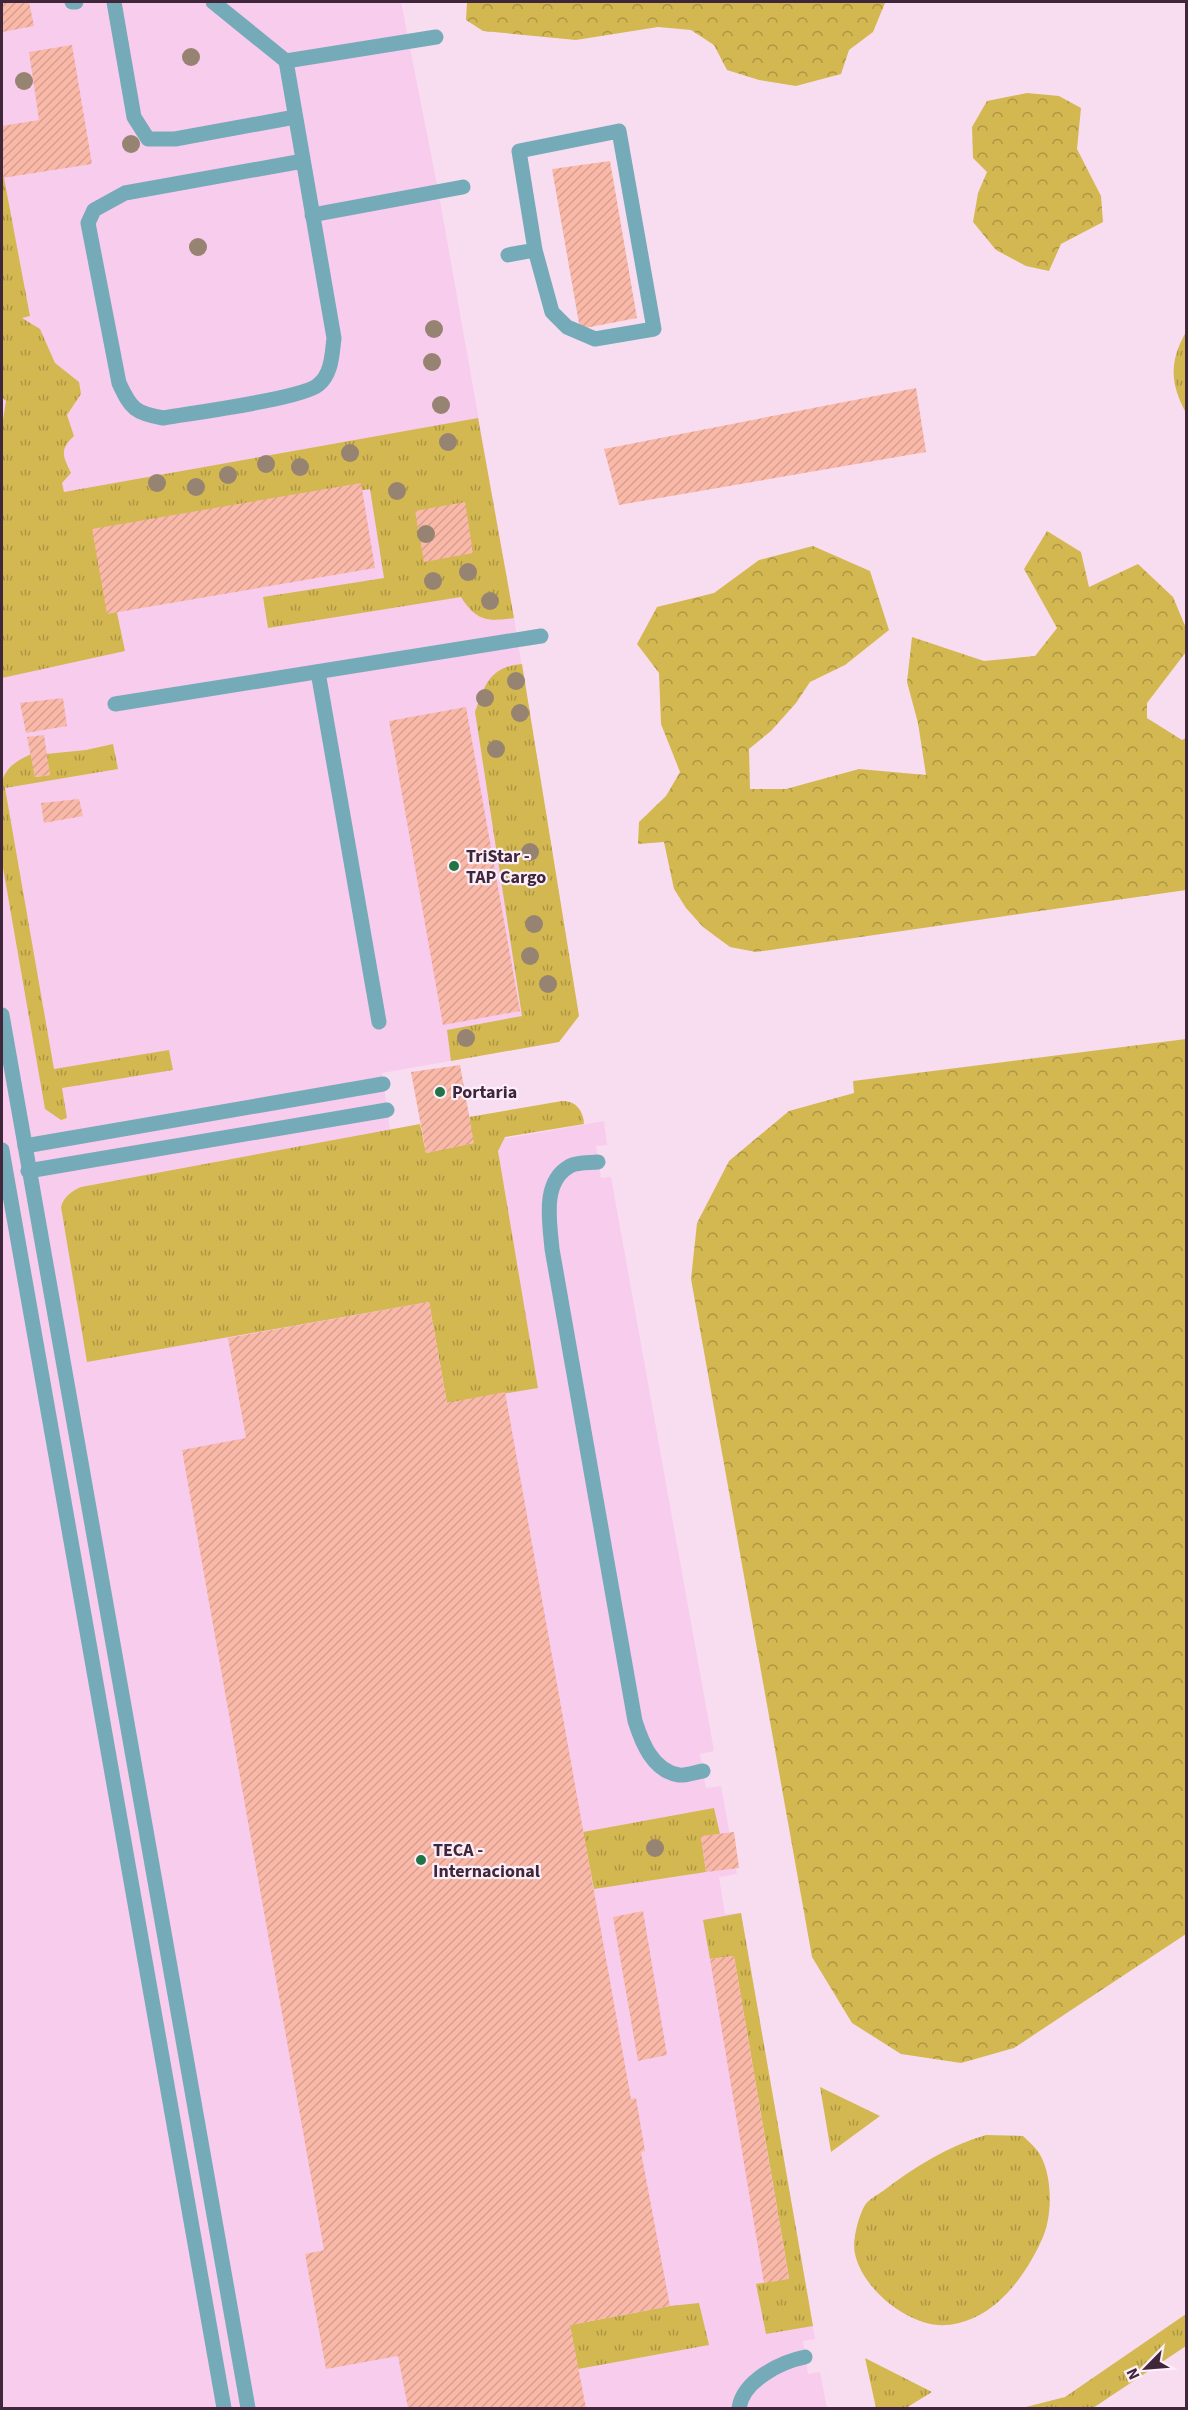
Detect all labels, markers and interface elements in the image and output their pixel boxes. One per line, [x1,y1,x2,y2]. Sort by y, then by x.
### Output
place label: TriStar - TAP Cargo [466,844,546,890]
marker: TriStar - TAP Cargo [447,859,461,873]
place label: Portaria [452,1080,517,1105]
marker: Portaria [433,1085,447,1099]
place label: TECA - Internacional [433,1838,540,1884]
marker: TECA - Internacional [414,1853,428,1867]
north arrow [1116,2338,1176,2398]
text: N [1121,2364,1146,2383]

